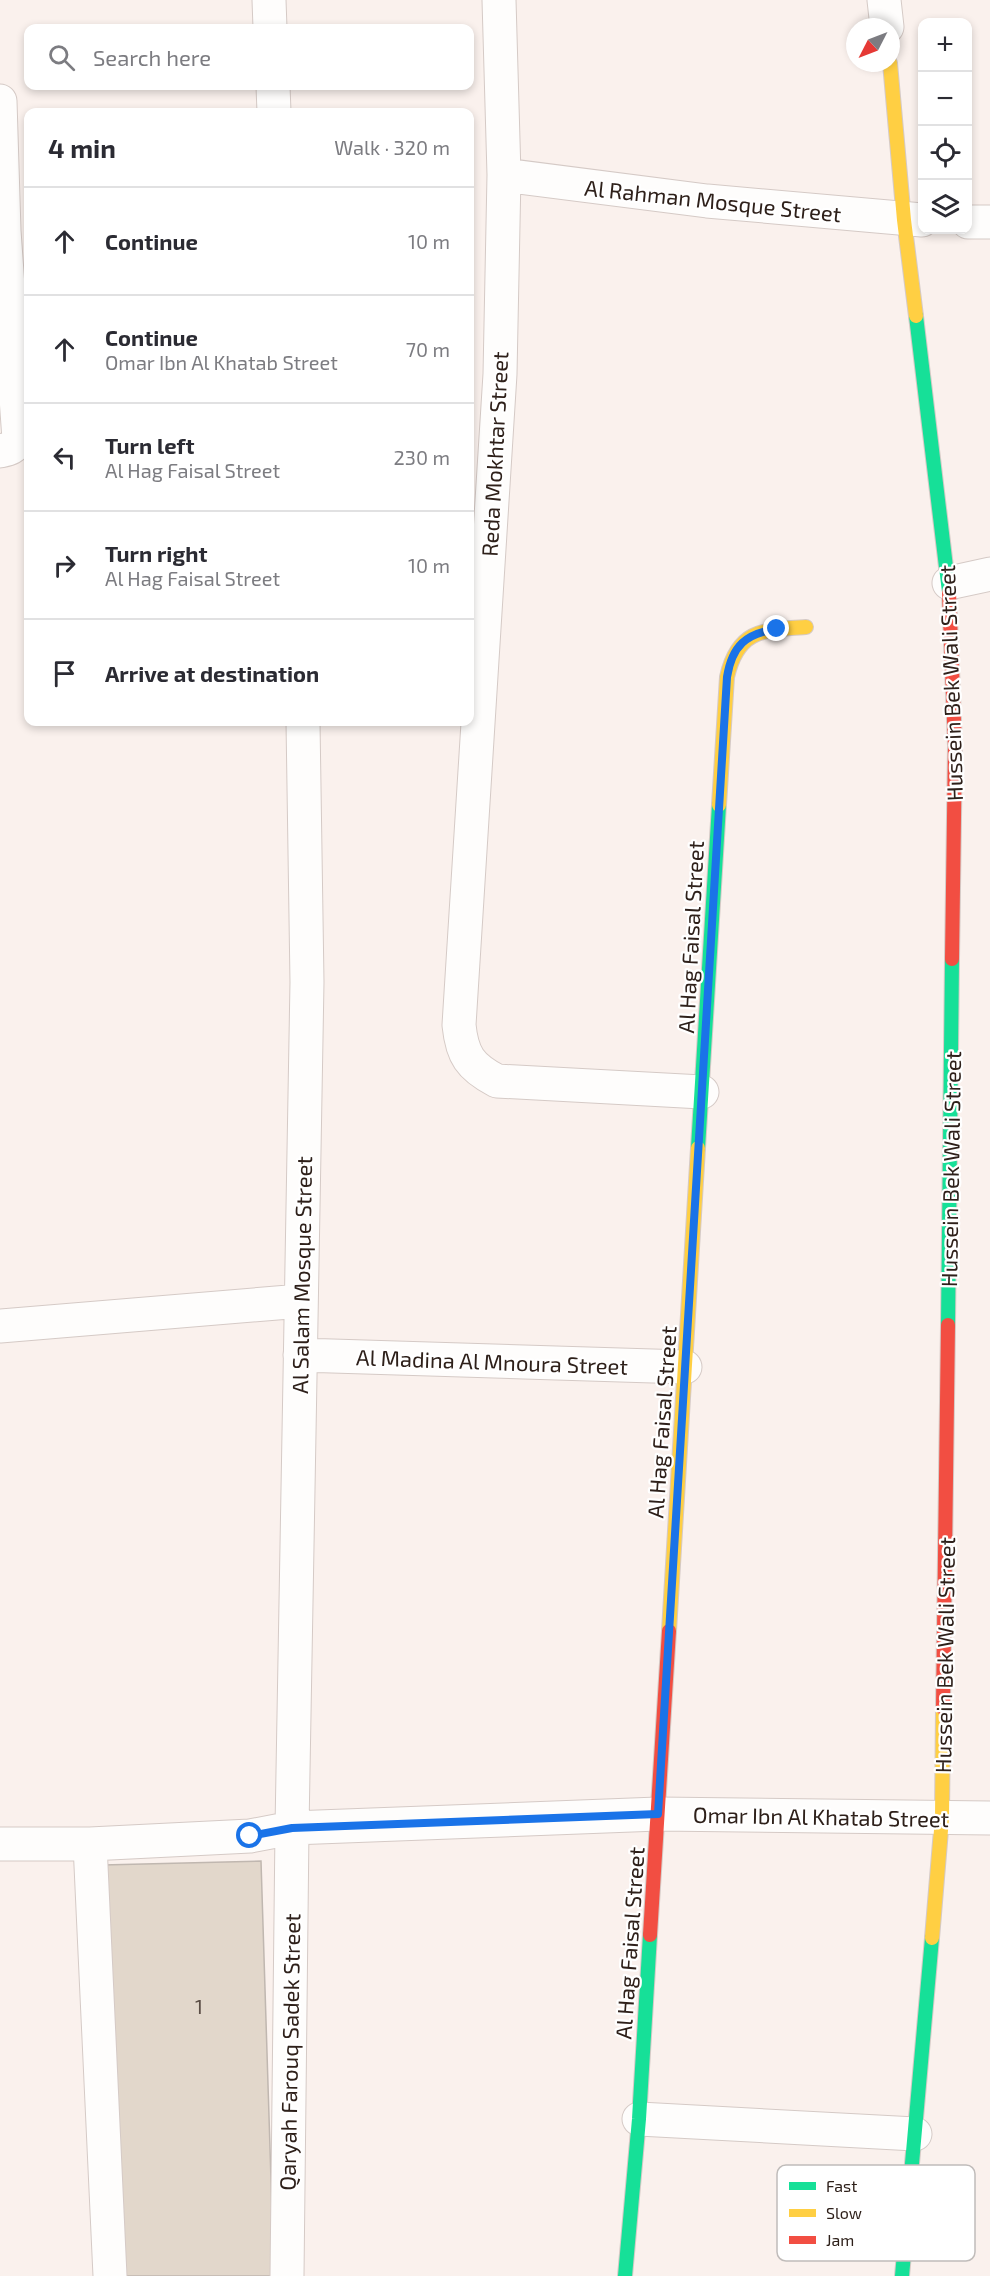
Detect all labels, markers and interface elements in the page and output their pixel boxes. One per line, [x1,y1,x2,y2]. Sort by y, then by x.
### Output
north arrow [846,18,900,72]
map controls [918,18,972,234]
button: + [918,18,972,72]
search box [24,24,474,90]
icon: search [45,41,78,74]
text: Search here [93,44,211,70]
button: − [918,72,972,126]
button: locate [918,126,972,180]
text: 4 min [48,132,116,163]
text: Walk · 320 m [334,135,450,159]
street label: Al Rahman Mosque Street [583,174,843,226]
button: layers [918,180,972,234]
icon: ahead [48,225,81,258]
text: Continue [105,228,198,254]
text: 10 m [408,229,450,253]
text: Continue [105,324,198,350]
icon: ahead [48,333,81,366]
text: 70 m [406,337,450,361]
text: Omar Ibn Al Khatab Street [105,350,338,374]
street label: Reda Mokhtar Street [476,351,512,557]
text: Turn left [105,432,194,458]
icon: left [48,441,81,474]
text: 230 m [394,445,450,469]
text: Al Hag Faisal Street [105,458,280,482]
text: Turn right [105,540,207,566]
icon: right [48,549,81,582]
text: 10 m [408,553,450,577]
street label: Hussein Bek Wali Street [933,564,967,802]
text: Al Hag Faisal Street [105,566,280,590]
route end [763,615,789,641]
icon: arrive [48,657,81,690]
text: Arrive at destination [105,660,319,686]
street label: Al Hag Faisal Street [672,840,708,1034]
street label: Hussein Bek Wali Street [935,1051,965,1287]
street label: Al Salam Mosque Street [286,1156,316,1394]
street label: Al Hag Faisal Street [641,1325,681,1519]
street label: Al Madina Al Mnoura Street [356,1343,628,1379]
street label: Hussein Bek Wali Street [929,1537,959,1773]
street label: Omar Ibn Al Khatab Street [693,1801,949,1831]
route start [236,1822,262,1848]
street label: Al Hag Faisal Street [609,1846,649,2040]
street label: Qaryah Farouq Sadek Street [274,1913,305,2191]
house number: 1 [195,1994,203,2018]
legend [777,2165,975,2261]
text: Fast [826,2176,857,2195]
text: Slow [826,2203,862,2222]
text: Jam [826,2230,854,2249]

